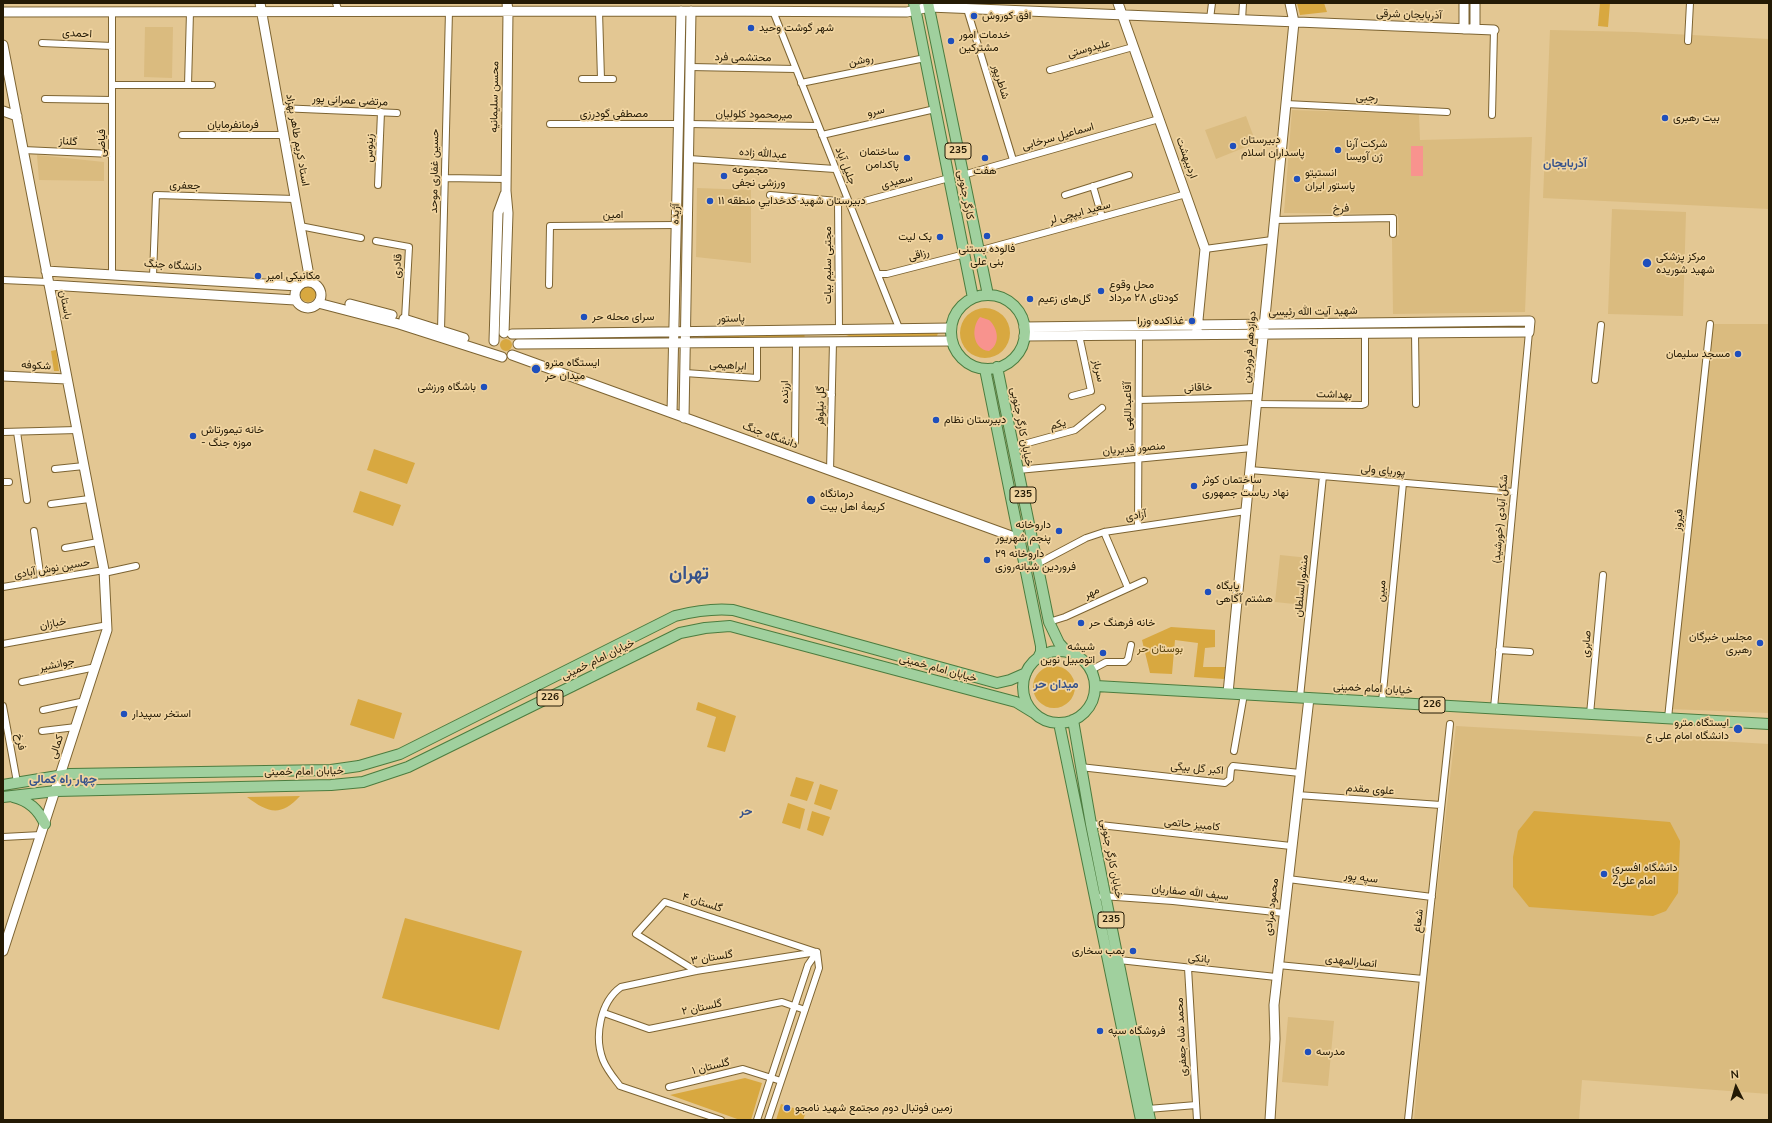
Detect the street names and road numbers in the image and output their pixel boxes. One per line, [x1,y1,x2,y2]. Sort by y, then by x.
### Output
street label: آذربایجان شرقی [1376,7,1442,23]
street label: احمدی [62,27,92,41]
street label: علیدوستی [1066,37,1112,61]
street label: محتشمی فرد [715,51,771,65]
street label: روشن [847,52,875,70]
street label: محسن سلیمانیه [488,61,502,133]
street label: شاطرپور [988,63,1012,101]
street label: رجبی [1356,91,1378,105]
street label: مرتضی عمرانی پور [312,92,388,110]
street label: استاد کریم طاهر بهزاد [282,93,312,187]
street label: سرو [866,104,886,120]
street label: مصطفی گودرزی [580,107,648,121]
street label: میرمحمود کلولیان [715,108,793,122]
street label: فرمانفرمایان [207,118,259,132]
street label: اسماعیل سرخابی [1020,120,1096,154]
street label: فیاضی [95,129,109,157]
street label: حسین غفاری موحد [428,129,442,213]
street label: زینوس [363,133,377,163]
street label: گلناز [58,135,78,149]
street label: اردیبهشت [1172,136,1200,180]
road number: 235 [945,143,971,159]
street label: جلیل آباد [832,145,858,187]
street label: عبدالله زاده [739,146,787,162]
street label: کارگر جنوبی [954,169,976,221]
street label: سعیدی [880,171,914,193]
street label: جعفری [169,179,201,193]
street label: سعید ایپچی لر [1048,198,1112,228]
street label: فرخ [1333,202,1349,216]
street label: آژیده [669,204,683,224]
street label: امین [603,208,623,222]
street label: مجتبی سلیم بیات [821,226,835,304]
street label: رزاقی [907,246,931,264]
street label: قادری [391,253,405,279]
street label: دانشگاه جنگ [144,257,202,275]
street label: باستان [56,289,74,321]
street label: شهید آیت الله رئیسی [1268,305,1358,319]
street label: دوازدهم فروردین [1240,310,1260,384]
street label: پاستور [717,312,745,326]
street label: ابراهیمی [709,358,747,374]
street label: شکوفه [21,359,51,373]
street label: سرباز [1089,359,1107,383]
street label: ارزنده [778,380,792,404]
street label: خاقانی [1184,381,1212,395]
street label: آقاعبداللهی [1121,382,1135,430]
street label: گل نیلوفر [814,386,828,426]
street label: خیابان کارگر جنوبی [1007,386,1035,468]
street label: بهداشت [1316,388,1352,402]
street label: یکم [1048,416,1068,434]
street label: دانشگاه جنگ [740,420,800,452]
street label: منصور قدیریان [1102,440,1166,458]
street label: پوریای ولی [1360,462,1406,480]
street label: شکل آبادی (خورشید) [1491,474,1511,564]
road number: 235 [1010,487,1036,503]
street label: آزادی [1125,508,1147,524]
street label: فیروز [1671,508,1687,532]
street label: منشورالسلطان [1292,554,1312,618]
street label: حسین نوش آبادی [13,556,91,582]
street label: مبین [1374,579,1390,603]
street label: مهر [1082,584,1102,602]
street label: خبازان [39,615,67,633]
street label: صابری [1579,630,1595,658]
street label: خیابان امام خمینی [559,637,637,683]
street label: خیابان امام خمینی [898,652,978,686]
street label: جوانشیر [38,655,76,675]
street label: خیابان امام خمینی [1333,680,1413,698]
road number: 226 [537,690,563,706]
road number: 226 [1419,697,1445,713]
street label: فرخ [12,733,28,751]
street label: کمالی [47,733,67,761]
street label: اکبر گل بیگی [1170,760,1224,778]
street label: خیابان امام خمینی [264,765,344,779]
street label: علوی مقدم [1345,782,1395,798]
street label: کامبیز حاتمی [1163,816,1221,834]
street label: خیابان کارگر جنوبی [1097,818,1125,900]
street label: سپه پور [1343,869,1379,887]
street label: محمود مرادی [1262,878,1282,936]
street label: سیف الله صفاریان [1151,882,1229,904]
street label: گلستان ۴ [680,890,724,916]
street label: شعاع [1411,908,1427,934]
road number: 235 [1098,912,1124,928]
street label: گلستان ۳ [690,948,734,968]
street label: بانکی [1187,951,1211,967]
street label: انصارالمهدی [1324,953,1378,971]
street label: گلستان ۲ [681,997,723,1019]
street label: محمد شاه جعفری [1173,997,1191,1077]
street label: گلستان ۱ [691,1056,731,1078]

